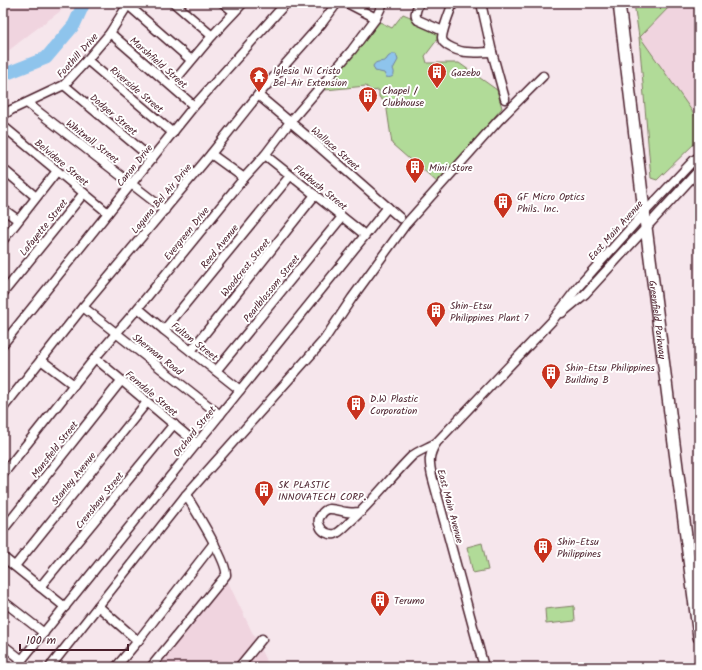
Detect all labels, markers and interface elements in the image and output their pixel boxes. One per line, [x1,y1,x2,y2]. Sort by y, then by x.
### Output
street label: Foothill Drive [53,29,103,82]
street label: Marshfield Street [126,33,191,93]
building icon: Gazebo [426,61,448,89]
street label: Riverside Street [106,63,167,117]
place label: Iglesia Ni Cristo Bel-Air Extension [273,63,347,91]
temple icon: Iglesia Ni Cristo Bel-Air Extension [248,65,270,93]
place label: Gazebo [451,65,481,81]
place label: Chapel / Clubhouse [382,83,424,111]
building icon: Chapel / Clubhouse [357,85,379,113]
street label: Dodger Street [86,90,141,140]
street label: Whitnall Street [62,116,123,168]
street label: Wallace Street [307,123,363,175]
street label: Belvidere Street [31,135,92,190]
street label: Canon Drive [113,140,157,190]
building icon: Mini Store [404,156,426,184]
street label: Laguna Bel Air Drive [127,160,196,237]
place label: Mini Store [429,160,473,176]
street label: Flatbush Street [290,161,351,215]
place label: GF Micro Optics Phils. Inc. [517,189,586,217]
building icon: GF Micro Optics Phils. Inc. [492,191,514,219]
street label: Lafayette Street [16,196,72,260]
street label: East Main Avenue [584,197,648,264]
street label: Evergreen Drive [160,203,214,264]
street label: Reed Avenue [197,221,243,272]
street label: Woodcrest Street [217,235,275,301]
street label: Pearlblossom Street [239,251,304,326]
street label: Greenfield Parkway [644,279,670,360]
place label: Shin-Etsu Philippines Plant 7 [450,298,529,326]
building icon: Shin-Etsu Philippines Plant 7 [425,300,447,328]
street label: Fulton Street [168,318,221,365]
street label: Sherman Road [129,330,187,380]
place label: Shin-Etsu Philippines Building B [565,360,656,388]
building icon: Shin-Etsu Philippines Building B [540,362,562,390]
street label: Ferndale Street [122,367,181,421]
place label: D.W Plastic Corporation [370,391,419,419]
building icon: D.W Plastic Corporation [345,393,367,421]
street label: Orchard Street [169,403,220,461]
street label: Mansfield Street [27,417,82,482]
street label: Stanley Avenue [47,448,101,509]
street label: East Main Avenue [432,467,468,546]
street label: Crenshaw Street [72,468,128,533]
place label: SK PLASTIC INNOVATECH CORP. [278,477,366,505]
building icon: SK PLASTIC INNOVATECH CORP. [253,479,275,507]
place label: Shin-Etsu Philippines [557,534,602,562]
building icon: Shin-Etsu Philippines [532,536,554,564]
building icon: Terumo [369,589,391,617]
place label: Terumo [394,593,425,609]
scale bar [20,626,128,652]
text: 100 m [26,631,57,650]

